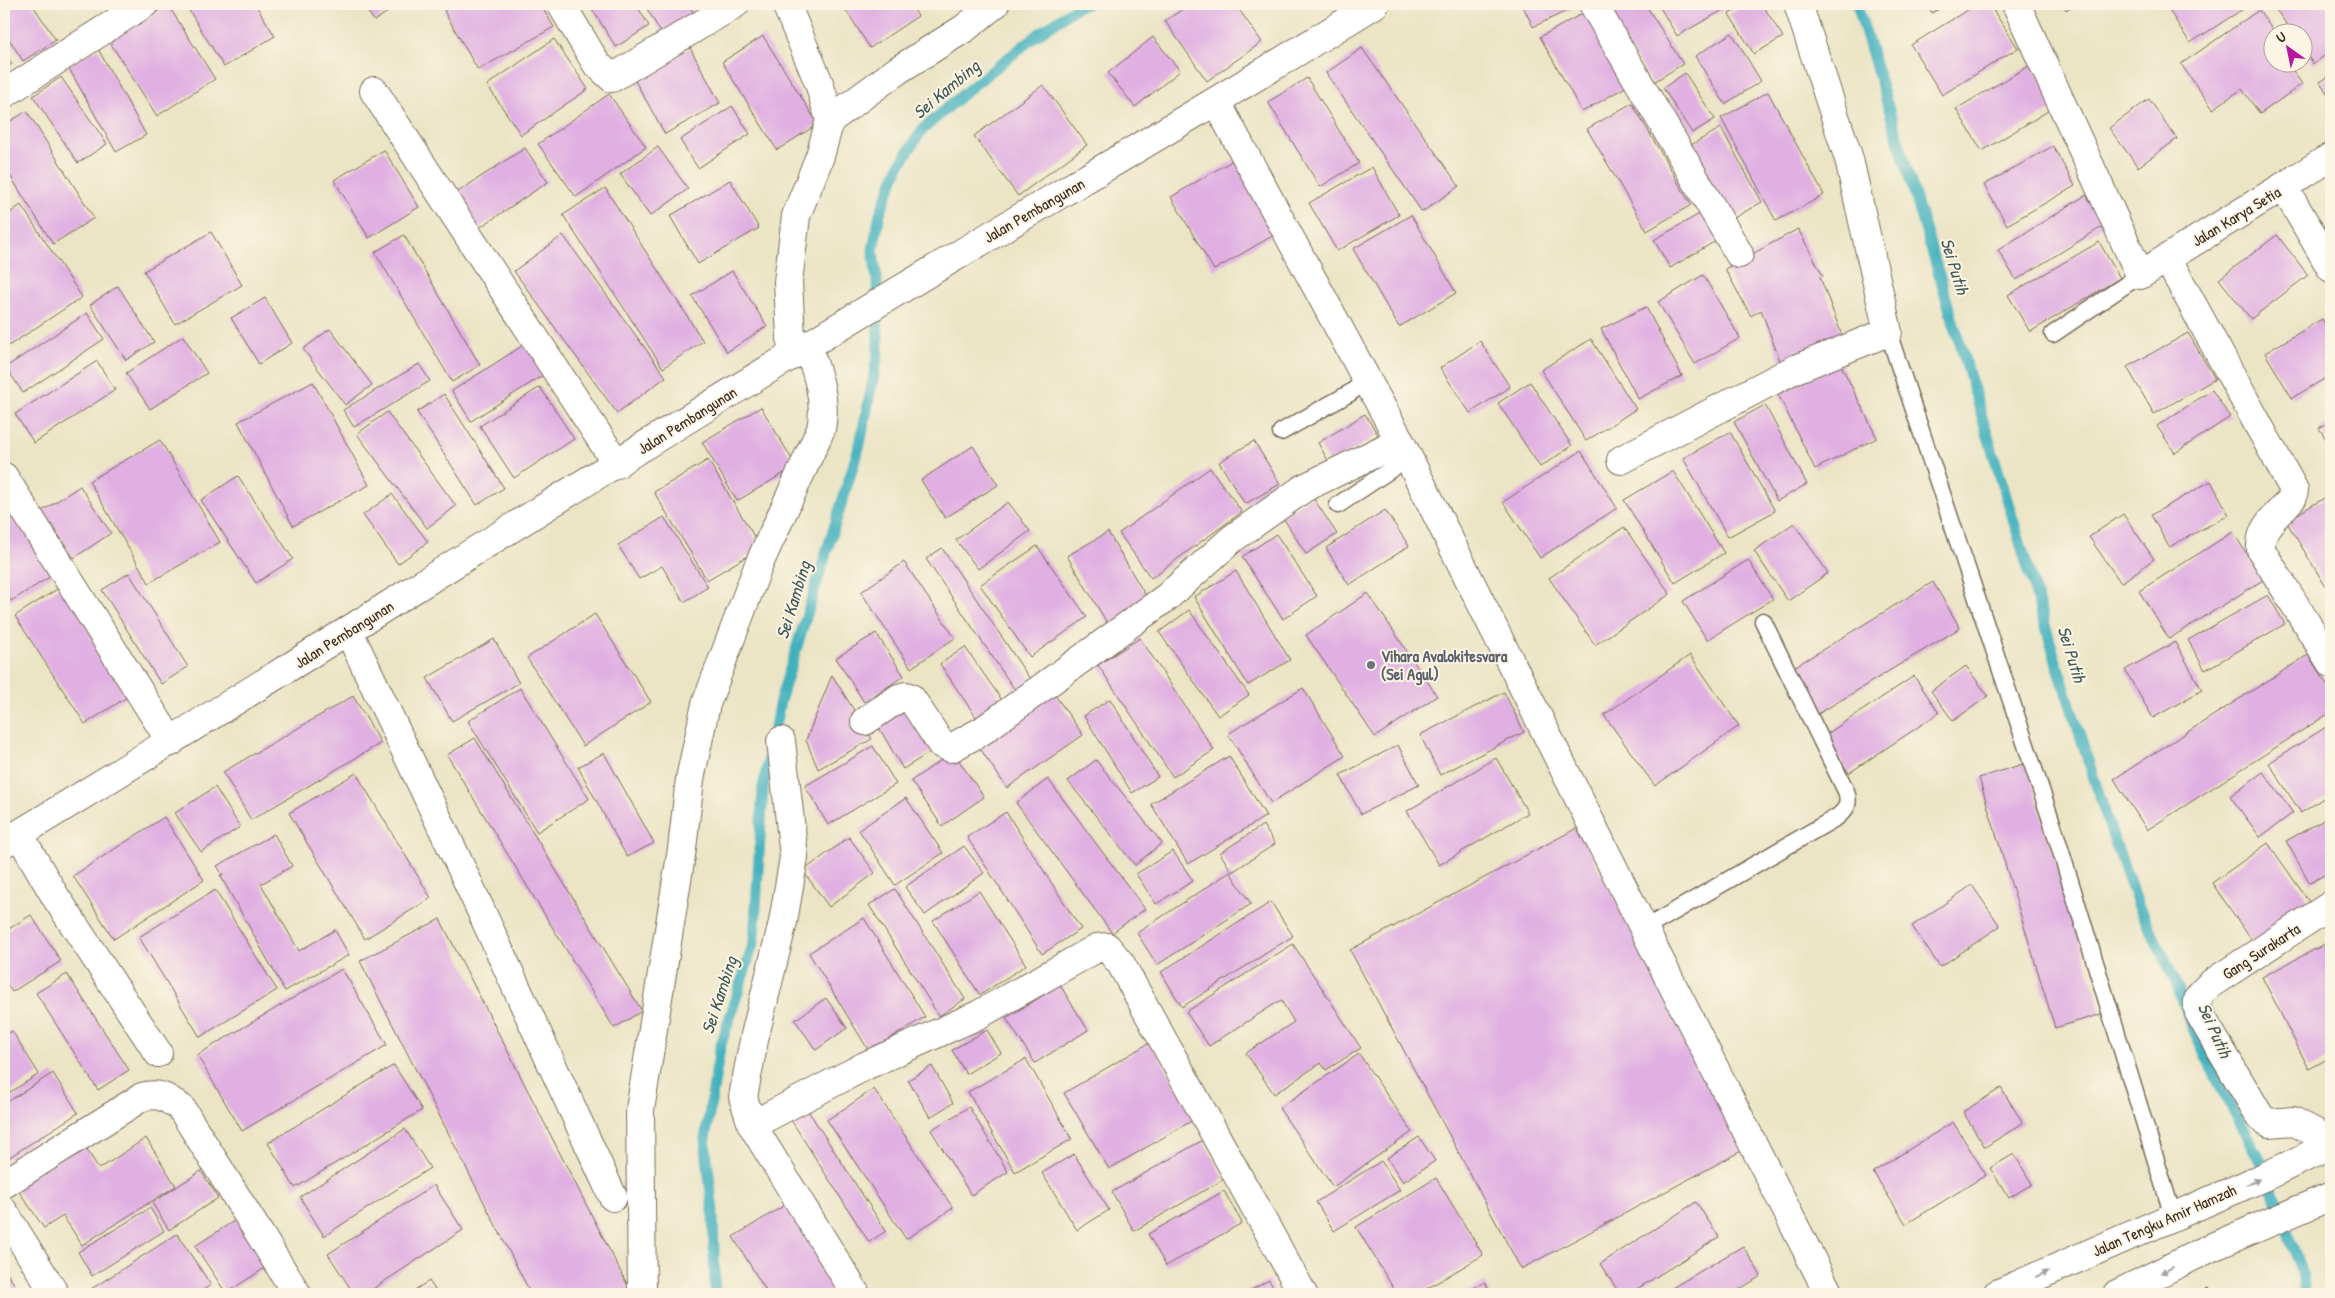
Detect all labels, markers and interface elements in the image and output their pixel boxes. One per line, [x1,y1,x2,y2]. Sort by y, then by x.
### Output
north arrow [2262,22,2312,72]
text: U [2272,26,2289,47]
water label: Sei Kambing [907,53,985,124]
street label: Jalan Pembangunan [980,172,1088,248]
street label: Jalan Karya Setia [2187,181,2285,251]
water label: Sei Putih [1935,235,1976,298]
street label: Jalan Pembangunan [633,381,741,459]
water label: Sei Kambing [769,557,817,642]
street label: Jalan Pembangunan [290,595,398,673]
water label: Sei Putih [2052,623,2093,686]
place label: Vihara Avalokitesvara (Sei Agul) [1381,645,1508,686]
marker: Vihara Avalokitesvara (Sei Agul) [1365,659,1377,671]
street label: Gang Surakarta [2218,918,2304,984]
water label: Sei Kambing [695,952,744,1037]
water label: Sei Putih [2192,999,2239,1063]
one-way arrow [2246,1177,2260,1185]
street label: Jalan Tengku Amir Hamzah [2089,1178,2240,1262]
one-way arrow [2160,1266,2174,1274]
one-way arrow [2035,1270,2049,1278]

